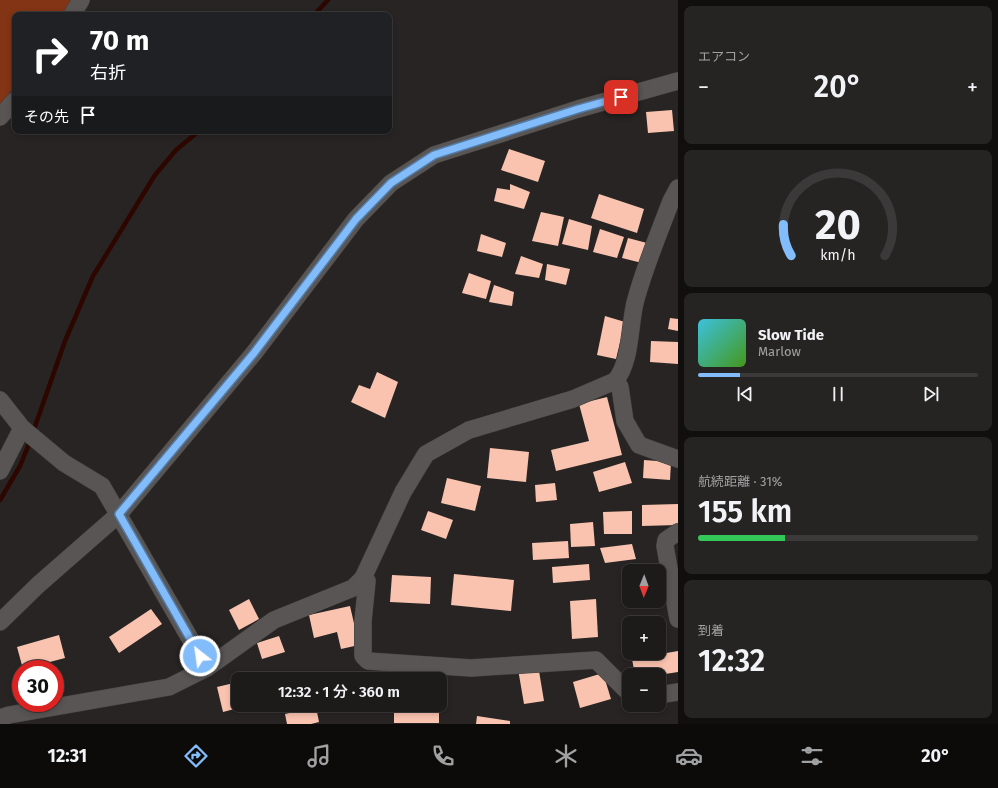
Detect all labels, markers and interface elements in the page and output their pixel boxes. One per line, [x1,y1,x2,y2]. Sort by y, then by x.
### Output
text: 70 m [90,24,149,57]
icon: right [24,28,76,80]
text: エアコン [698,49,750,64]
text: 右折 [90,62,126,84]
text: 20° [814,69,862,105]
text: − [698,74,709,101]
text: + [967,74,978,101]
pin [604,80,638,114]
icon: arrive [610,86,632,108]
icon: arrive [77,104,99,126]
text: その先 [24,108,69,126]
text: 20 [815,200,861,250]
text: km/h [820,247,856,264]
text: Slow Tide [758,326,824,344]
text: Marlow [758,344,801,359]
icon: previous [734,383,756,405]
icon: pause [827,383,849,405]
icon: next [920,383,942,405]
text: 航続距離 · 31% [698,474,783,489]
text: 155 km [698,494,792,530]
north arrow [622,564,666,608]
map controls [622,564,666,712]
button: + [622,616,666,660]
text: 到着 [698,623,724,638]
position arrow [179,635,221,677]
text: 12:32 [698,643,765,679]
speed limit sign: 30 [12,660,64,712]
button: − [622,668,666,712]
text: 12:32 · 1 分 · 360 m [278,683,400,701]
icon: directions [182,742,210,770]
icon: music [305,742,333,770]
icon: phone [429,742,457,770]
icon: climate [552,742,580,770]
icon: car [675,742,703,770]
icon: filters [798,742,826,770]
text: 12:31 [48,745,87,767]
text: 20° [921,745,950,767]

